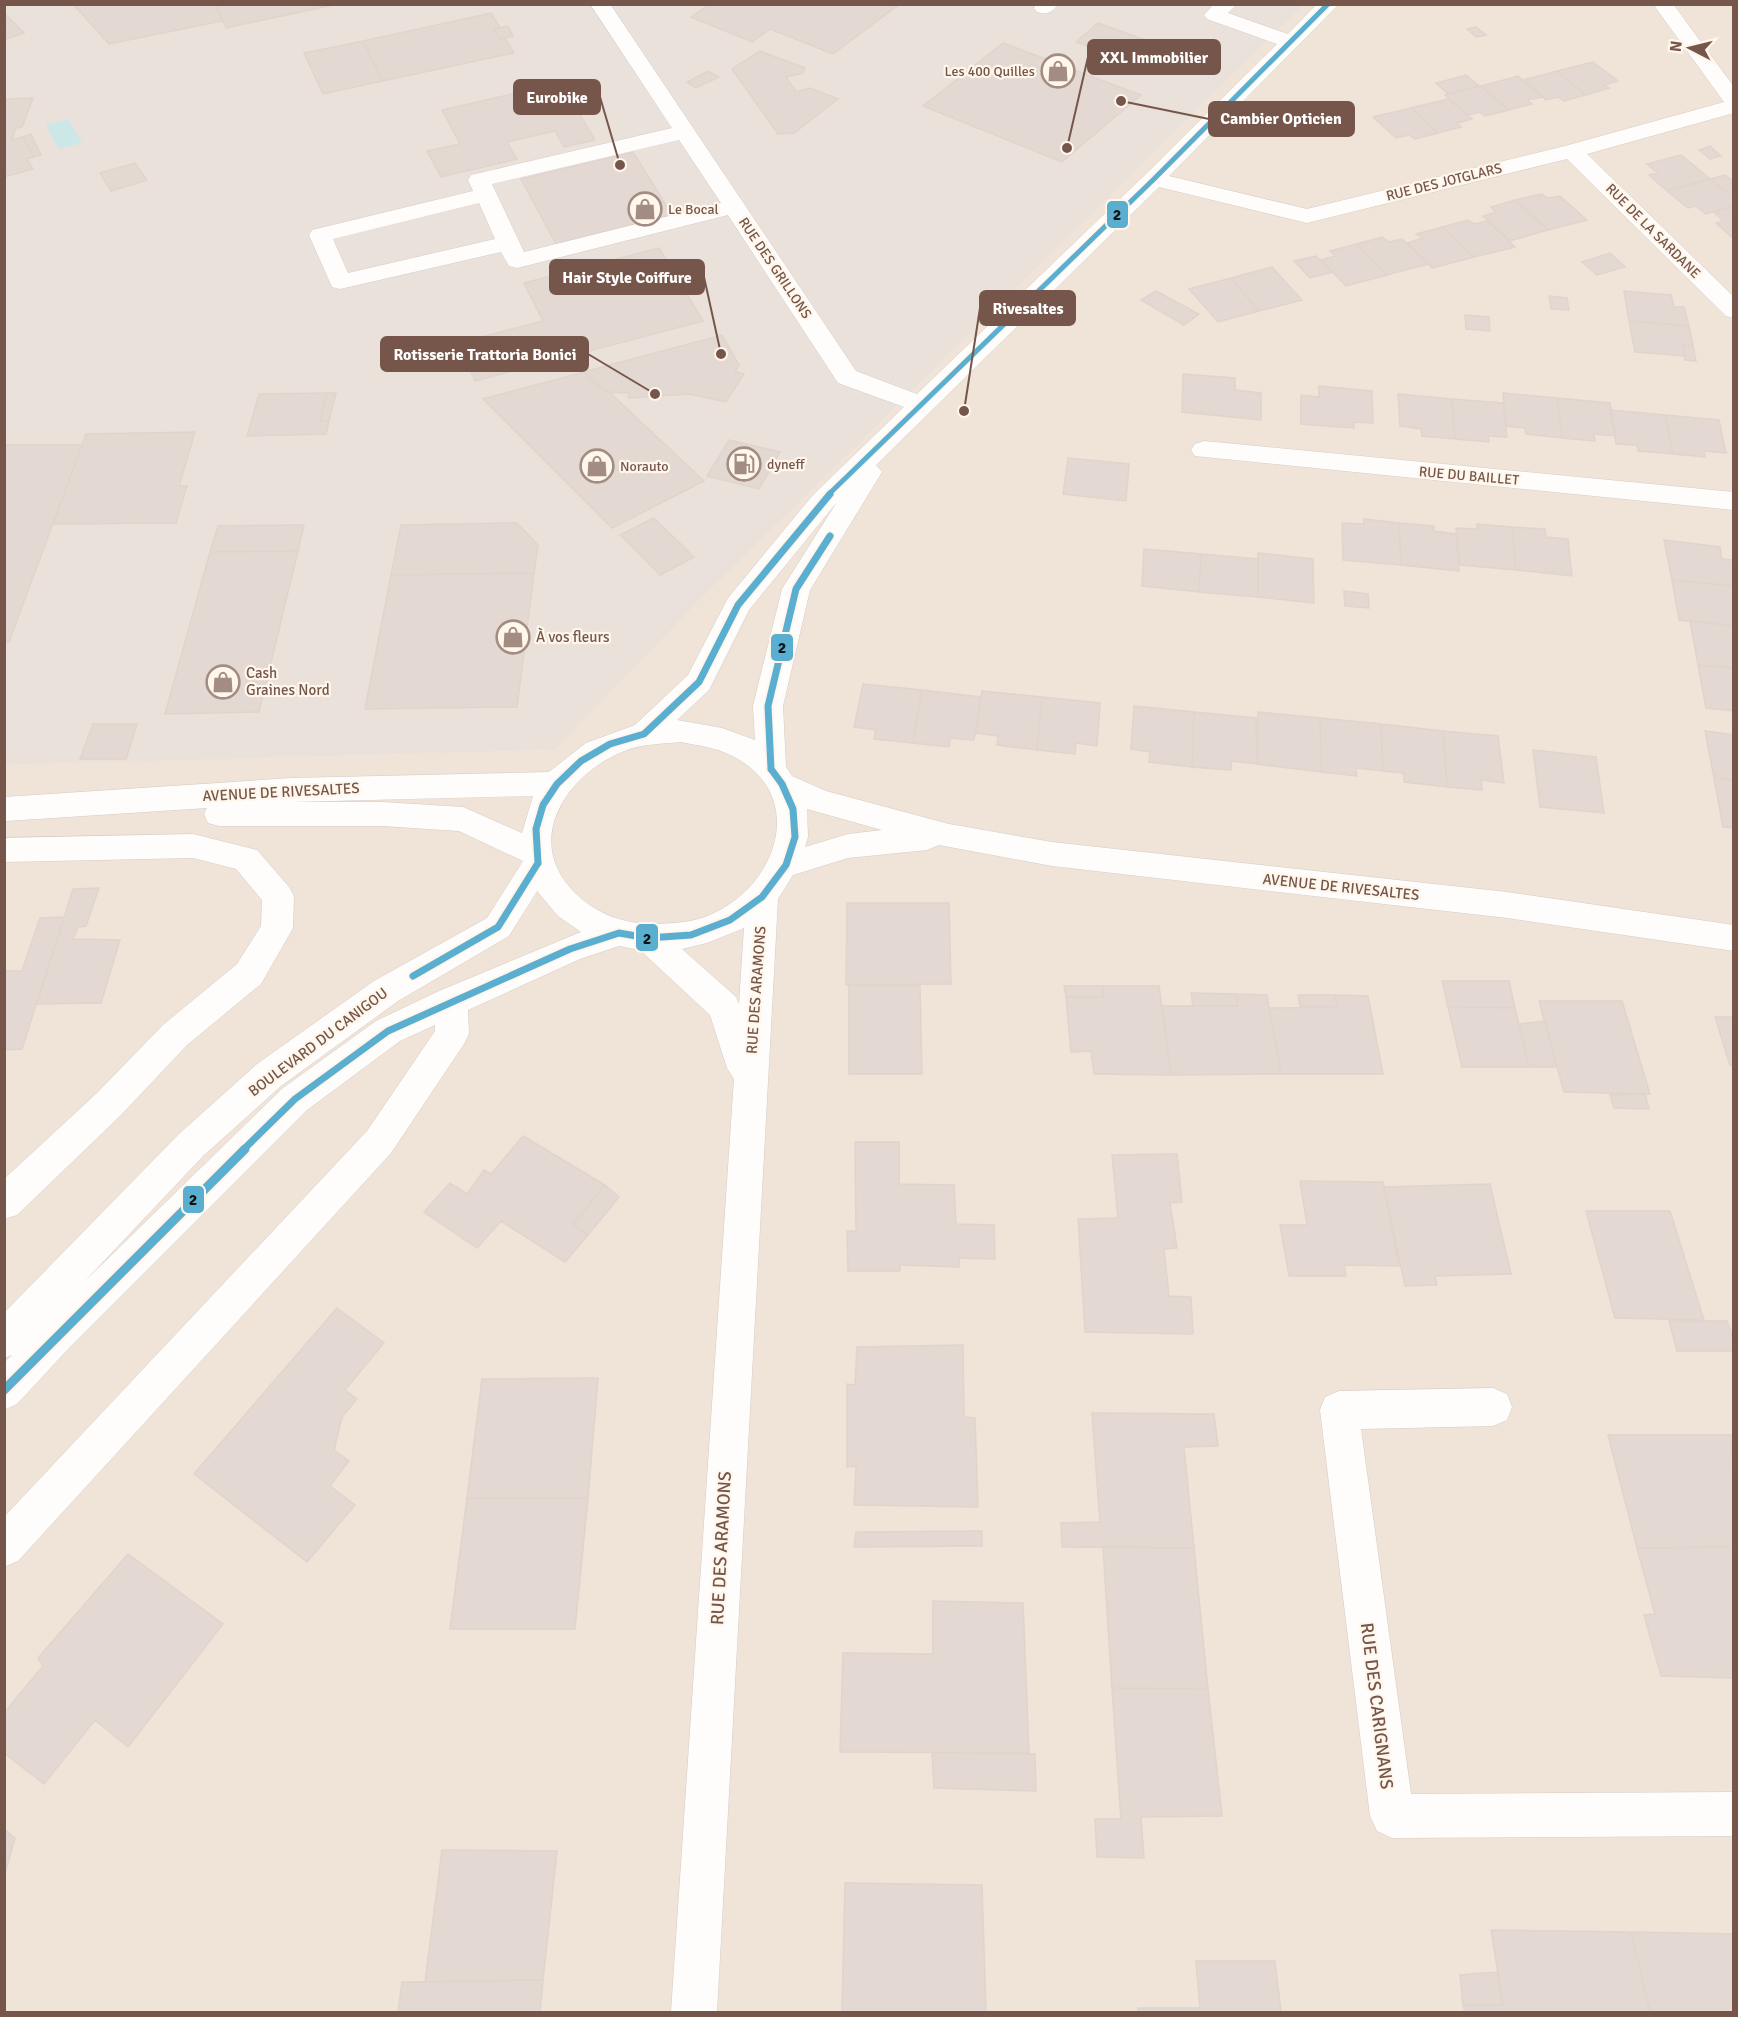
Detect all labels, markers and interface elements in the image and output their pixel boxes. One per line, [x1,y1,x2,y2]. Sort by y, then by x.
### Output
north arrow [1660,18,1720,78]
callout: XXL Immobilier [1088,40,1220,74]
text: N [1666,40,1687,53]
text: XXL Immobilier [1100,48,1209,68]
shop icon: Les 400 Quilles [1040,53,1076,89]
place label: Les 400 Quilles [944,63,1035,80]
callout: Eurobike [514,80,600,114]
text: Eurobike [526,88,588,108]
callout: Cambier Opticien [1209,102,1354,136]
text: Cambier Opticien [1220,109,1342,129]
street label: RUE DES JOTGLARS [1384,159,1504,205]
street label: RUE DE LA SARDANE [1602,180,1704,282]
shop icon: Le Bocal [627,191,663,227]
line badge: 2 [1106,200,1129,229]
place label: Le Bocal [668,201,719,218]
text: 2 [1113,205,1121,225]
street label: RUE DES GRILLONS [735,214,815,322]
callout: Hair Style Coiffure [550,260,704,294]
text: Hair Style Coiffure [562,268,692,288]
callout: Rivesaltes [980,291,1075,325]
text: Rivesaltes [993,299,1063,319]
callout: Rotisserie Trattoria Bonici [381,337,588,371]
text: Rotisserie Trattoria Bonici [393,345,577,365]
fuel station icon: dyneff [726,446,762,482]
shop icon: Norauto [579,448,615,484]
place label: dyneff [767,456,806,473]
place label: Norauto [620,458,669,475]
street label: RUE DU BAILLET [1418,463,1520,489]
shop icon: À vos fleurs [495,619,531,655]
place label: À vos fleurs [536,627,610,646]
line badge: 2 [770,633,794,662]
text: 2 [778,638,786,658]
shop icon: Cash Graines Nord [205,664,241,700]
place label: Cash Graines Nord [246,664,330,699]
street label: AVENUE DE RIVESALTES [202,779,360,805]
street label: AVENUE DE RIVESALTES [1262,870,1420,904]
line badge: 2 [635,923,659,952]
street label: RUE DES ARAMONS [743,925,769,1055]
text: 2 [643,929,651,949]
street label: BOULEVARD DU CANIGOU [245,984,391,1100]
line badge: 2 [182,1185,205,1214]
text: 2 [189,1190,197,1210]
street label: RUE DES ARAMONS [706,1471,736,1625]
street label: RUE DES CARIGNANS [1356,1622,1398,1790]

